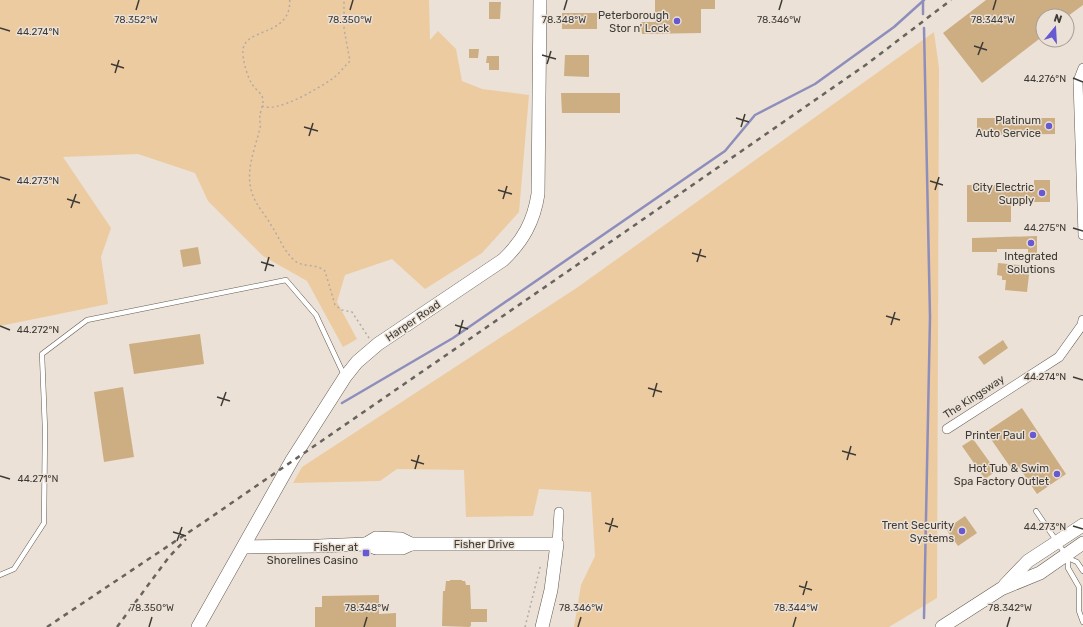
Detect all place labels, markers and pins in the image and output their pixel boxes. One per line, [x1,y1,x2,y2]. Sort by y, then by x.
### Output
place label: Peterborough Stor n' Lock [598,9,669,35]
marker: Peterborough Stor n' Lock [672,16,682,26]
place label: Platinum Auto Service [976,114,1041,140]
marker: Platinum Auto Service [1044,121,1054,131]
place label: City Electric Supply [972,181,1034,207]
marker: City Electric Supply [1037,188,1047,198]
marker: Integrated Solutions [1026,238,1036,248]
place label: Integrated Solutions [1004,250,1058,276]
place label: Printer Paul [965,429,1025,442]
marker: Printer Paul [1028,430,1038,440]
place label: Hot Tub & Swim Spa Factory Outlet [954,462,1050,488]
marker: Hot Tub & Swim Spa Factory Outlet [1052,469,1062,479]
place label: Trent Security Systems [882,519,954,545]
marker: Trent Security Systems [957,526,967,536]
place label: Fisher at Shorelines Casino [267,541,359,567]
marker: Fisher at Shorelines Casino [361,548,371,558]

